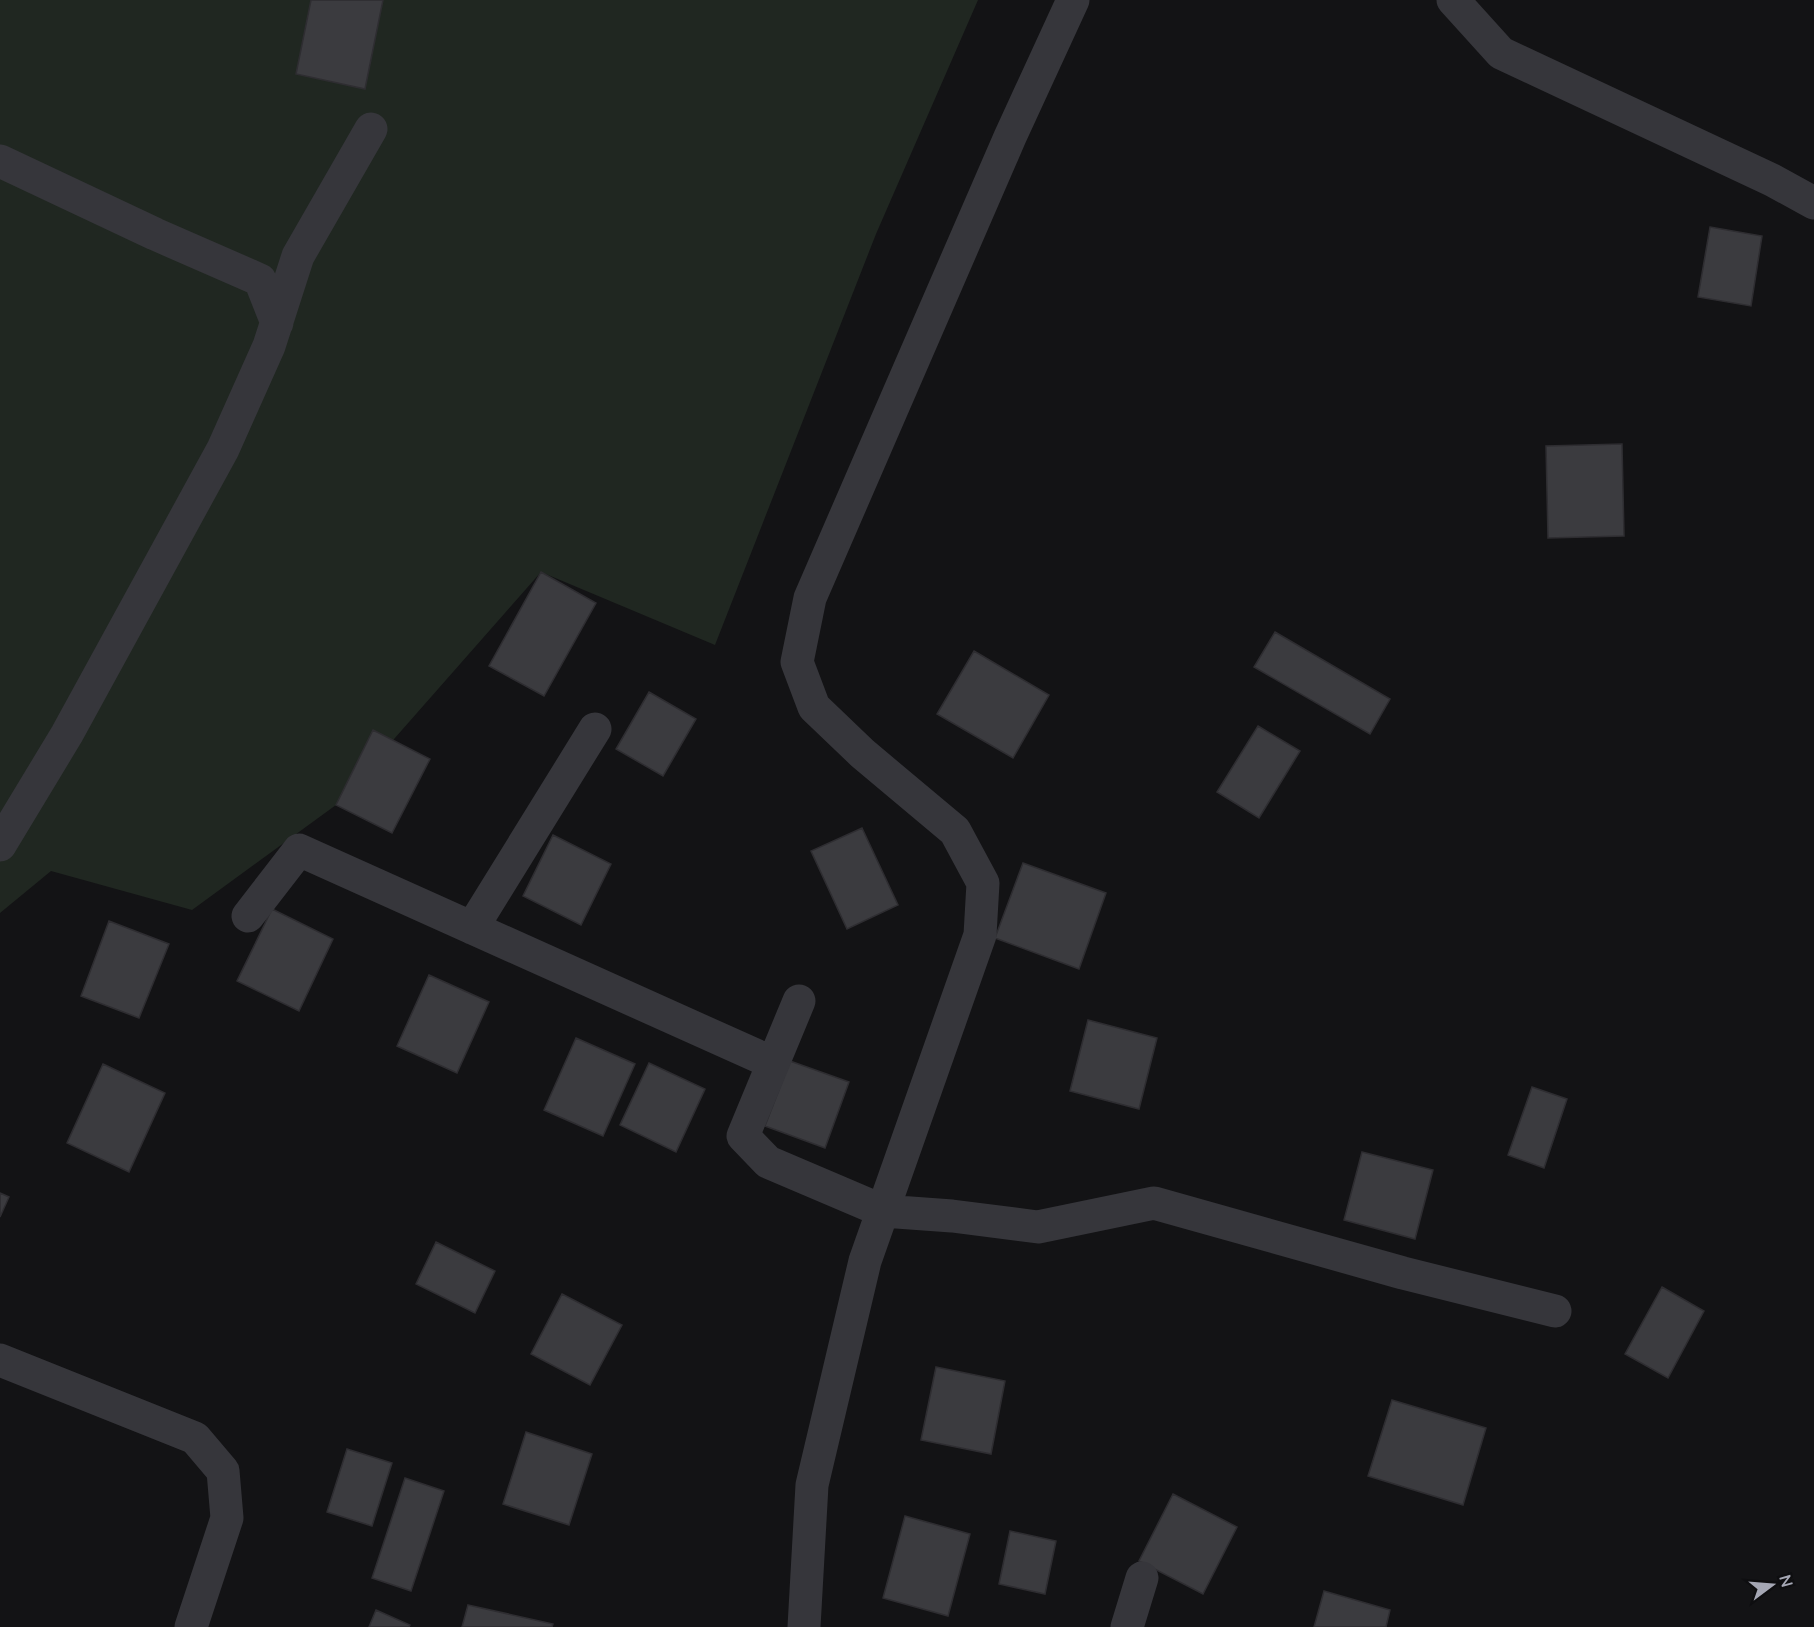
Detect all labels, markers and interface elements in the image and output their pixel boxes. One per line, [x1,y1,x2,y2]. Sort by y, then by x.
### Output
north arrow [1742,1555,1802,1615]
text: N [1773,1572,1798,1590]

